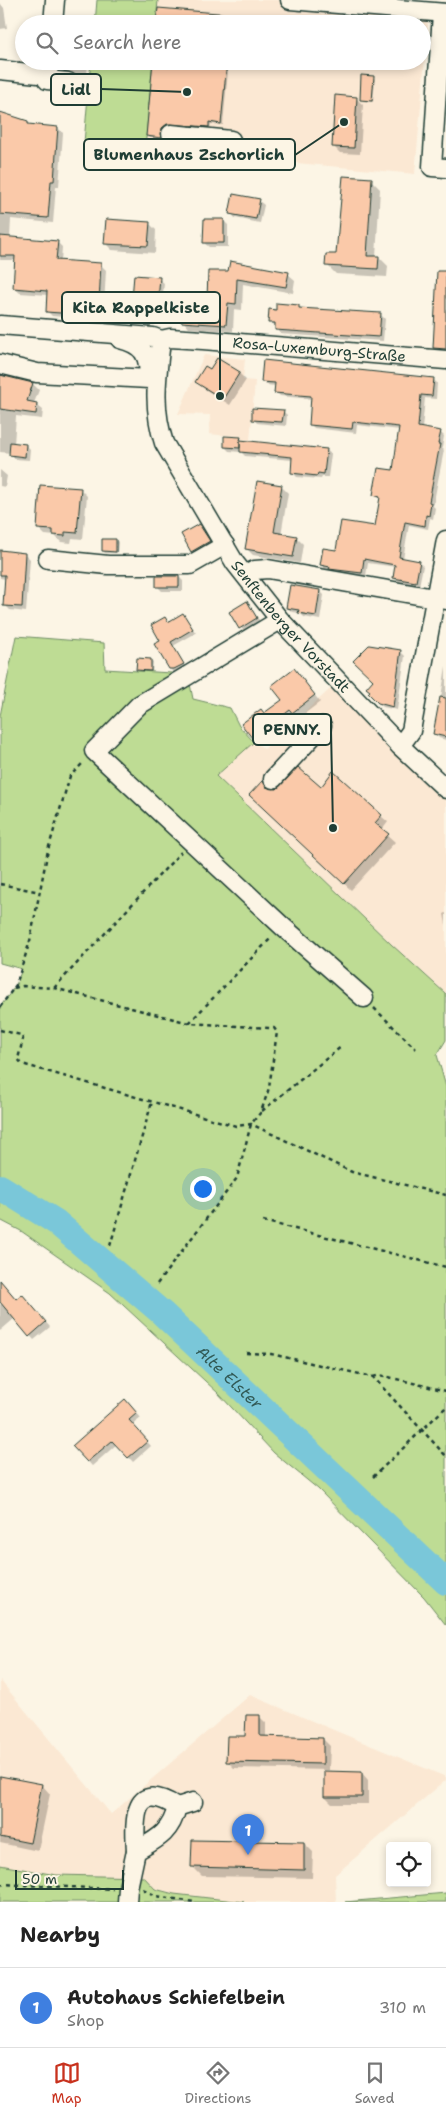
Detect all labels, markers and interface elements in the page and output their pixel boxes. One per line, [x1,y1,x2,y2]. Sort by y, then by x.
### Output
search box [15,15,431,70]
icon: search [33,29,61,57]
text: Search here [73,30,182,55]
callout: Lidl [51,74,101,105]
text: Lidl [61,79,91,100]
callout: Blumenhaus Zschorlich [84,139,295,170]
text: Blumenhaus Zschorlich [94,144,285,165]
callout: Kita Rappelkiste [62,292,220,323]
text: Kita Rappelkiste [72,297,210,318]
street label: Rosa-Luxemburg-Straße [232,332,407,367]
street label: Senftenberger Vorstadt [227,556,354,697]
callout: PENNY. [253,714,331,745]
text: PENNY. [263,719,321,740]
your location [190,1176,216,1202]
water label: Alte Elster [192,1341,267,1414]
pin: 1 [232,1814,264,1855]
map controls [386,1842,431,1887]
button: locate [386,1842,431,1887]
scale bar [15,1867,124,1890]
text: 50 m [22,1870,57,1888]
text: Nearby [20,1921,100,1949]
text: Autohaus Schiefelbein [67,1985,285,2010]
text: 1 [32,1997,40,2018]
text: 310 m [379,1997,426,2018]
text: Shop [67,2010,104,2031]
tab: Map [52,2059,82,2107]
tab: Directions [185,2059,251,2107]
tab: Saved [355,2059,394,2107]

